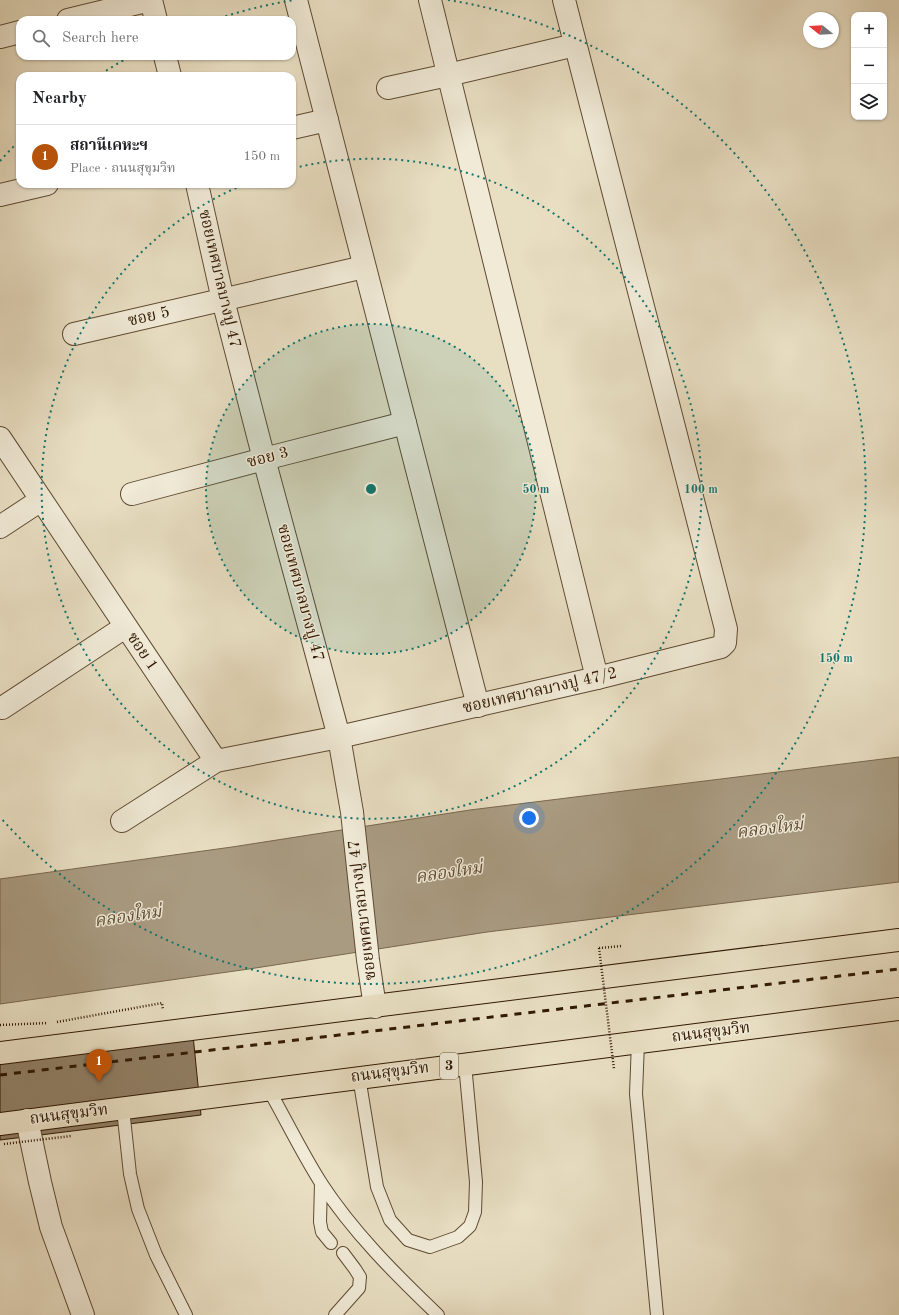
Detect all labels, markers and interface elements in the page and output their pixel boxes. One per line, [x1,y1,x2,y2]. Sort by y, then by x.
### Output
north arrow [803,12,839,48]
map controls [851,12,887,120]
button: + [851,12,887,48]
search box [16,16,296,60]
icon: search [30,27,52,49]
text: Search here [62,31,139,46]
button: − [851,48,887,84]
button: layers [851,84,887,120]
text: Nearby [32,90,87,107]
text: สถานีเคหะฯ [70,139,148,154]
text: 1 [41,150,49,163]
text: 150 m [243,150,280,163]
text: Place · ถนนสุขุมวิท [70,162,175,175]
street label: ซอยเทศบาลบางปู 47 [194,208,243,350]
street label: ซอย 5 [127,304,171,330]
street label: ซอย 3 [245,445,291,471]
centre of rings [364,482,378,496]
text: 50 m [523,483,550,496]
text: 100 m [684,484,718,496]
street label: ซอยเทศบาลบางปู 47 [273,523,326,664]
street label: ซอย 1 [124,630,160,674]
text: 150 m [819,652,853,665]
street label: ซอยเทศบาลบางปู 47/2 [461,665,619,718]
your location [519,808,539,828]
water label: คลองใหม่ [735,811,807,842]
street label: ซอยเทศบาลบางปู 47 [346,839,381,981]
water label: คลองใหม่ [414,855,486,886]
water label: คลองใหม่ [93,899,165,930]
street label: ถนนสุขุมวิท [671,1019,751,1048]
pin: 1 [86,1049,112,1082]
road number: 3 [440,1053,458,1079]
street label: ถนนสุขุมวิท [350,1059,430,1088]
street label: ถนนสุขุมวิท [29,1101,109,1130]

